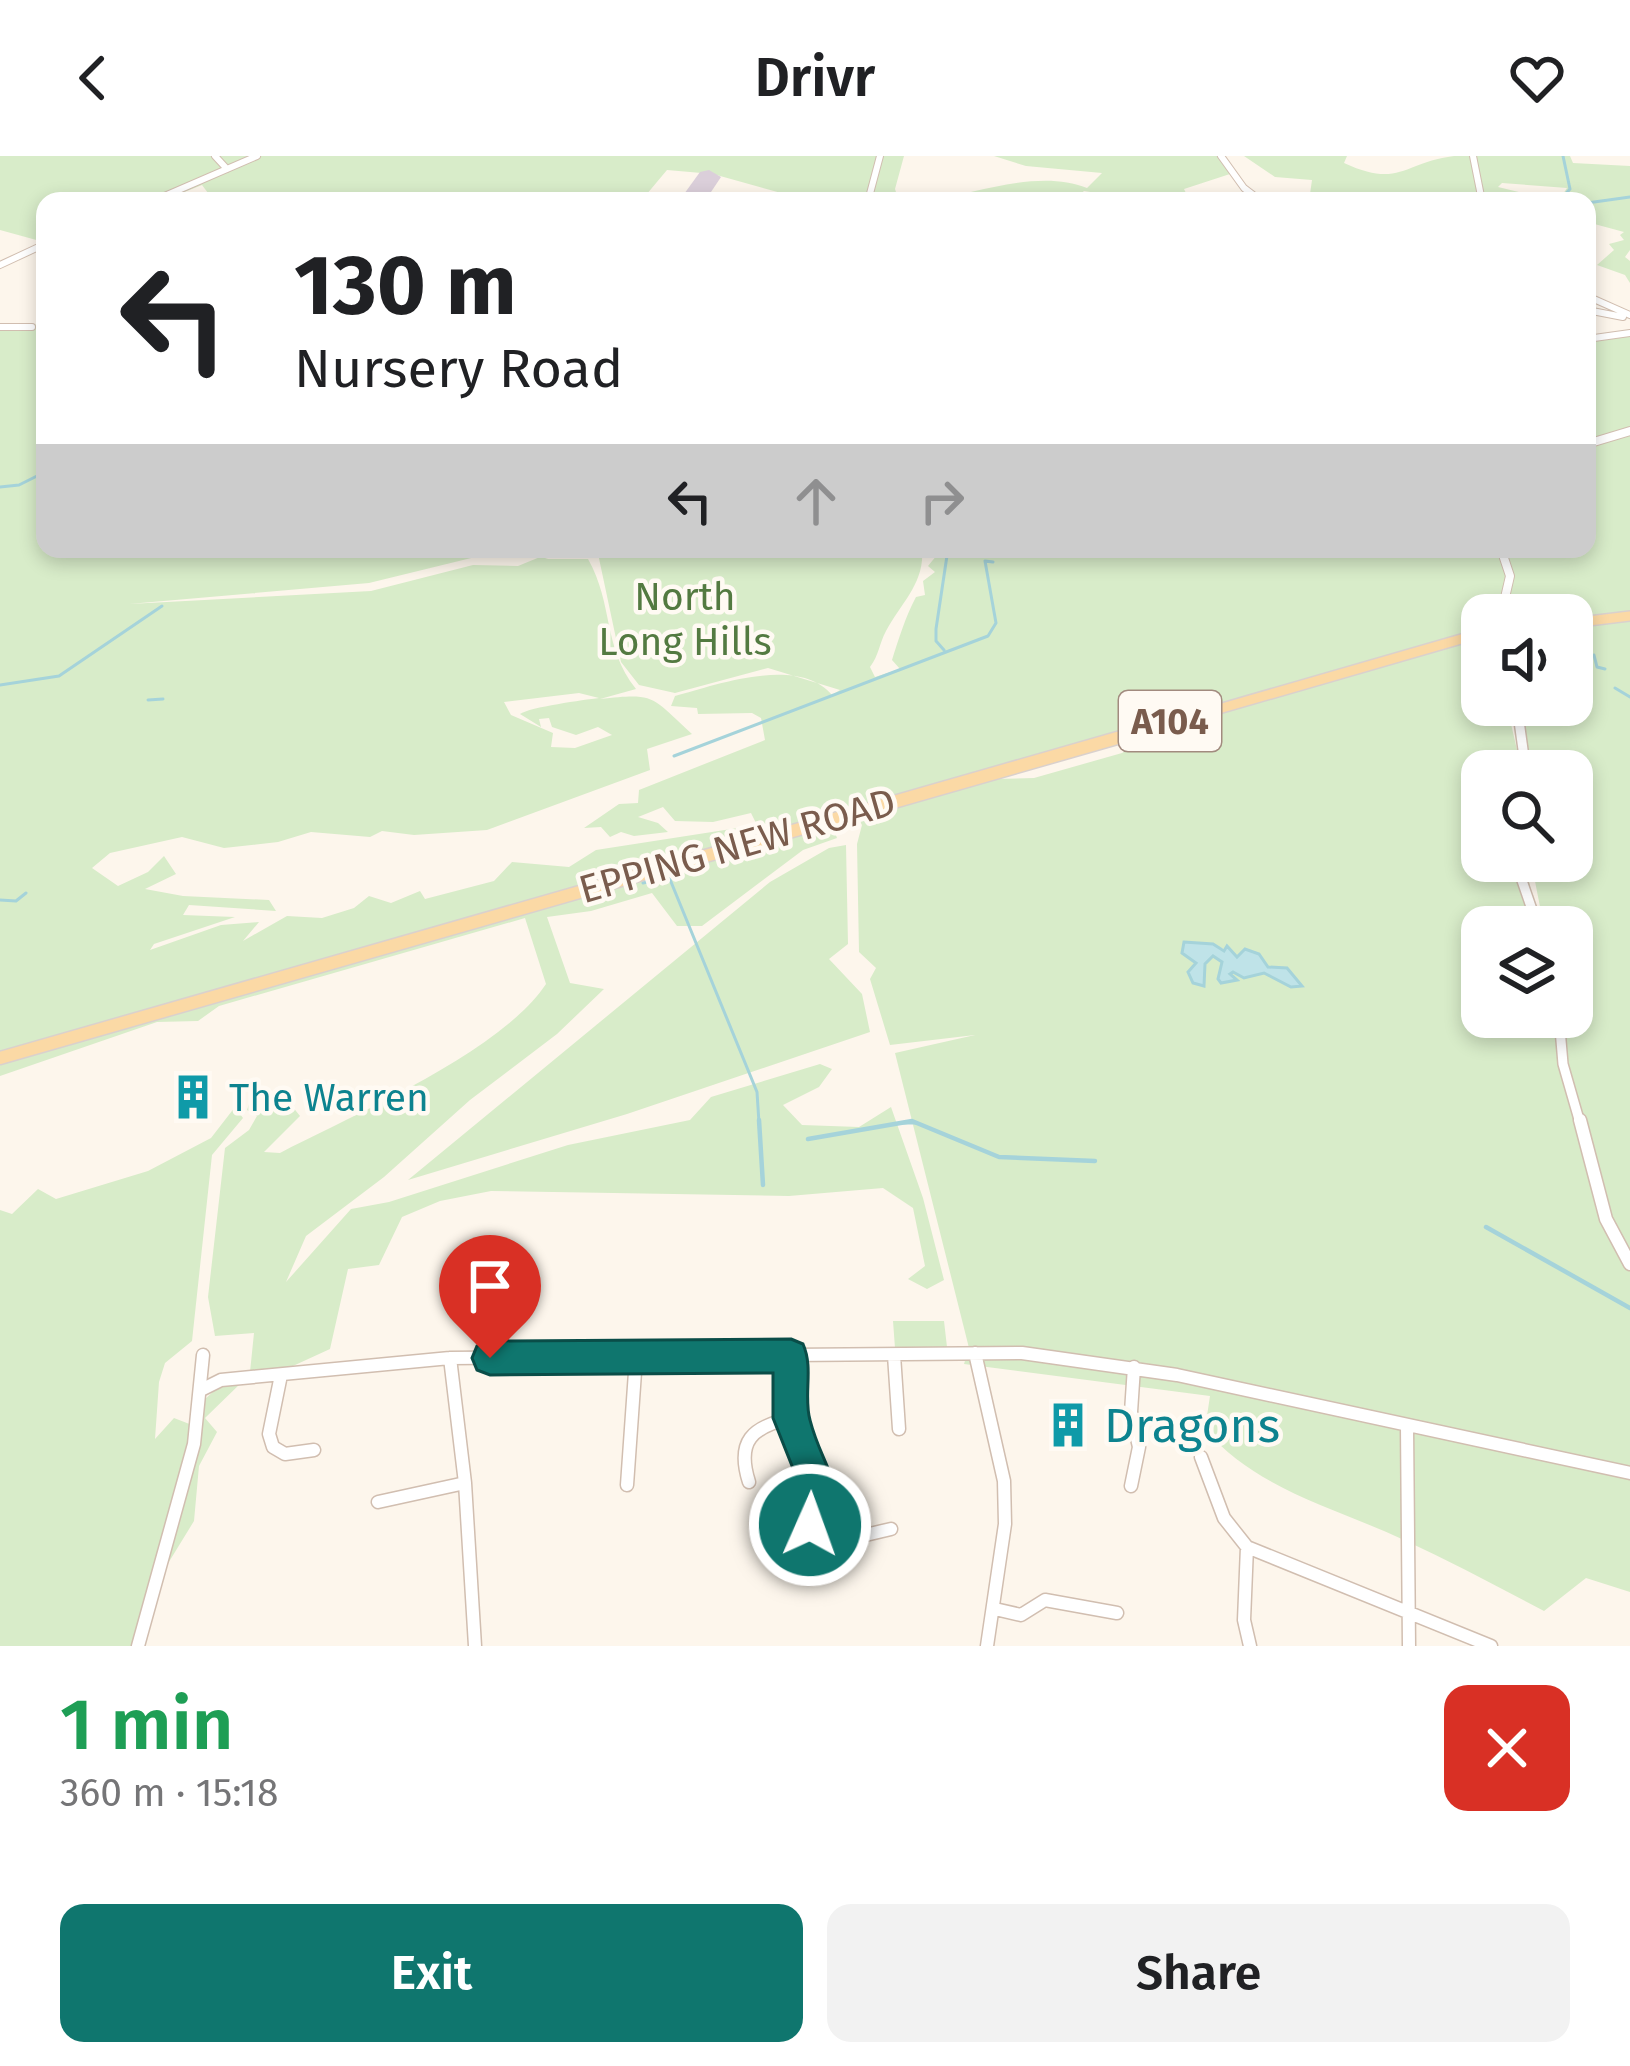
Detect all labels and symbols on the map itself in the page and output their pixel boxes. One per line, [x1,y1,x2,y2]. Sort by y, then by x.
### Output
park label: North Long Hills [598,574,772,665]
road number: A104 [1119,691,1221,751]
street label: EPPING NEW ROAD [574,779,901,913]
building icon: The Warren [168,1072,218,1122]
place label: The Warren [229,1075,429,1121]
pin [439,1235,541,1358]
place label: Dragons [1104,1397,1280,1455]
building icon: Dragons [1043,1400,1093,1450]
position arrow [747,1462,873,1588]

